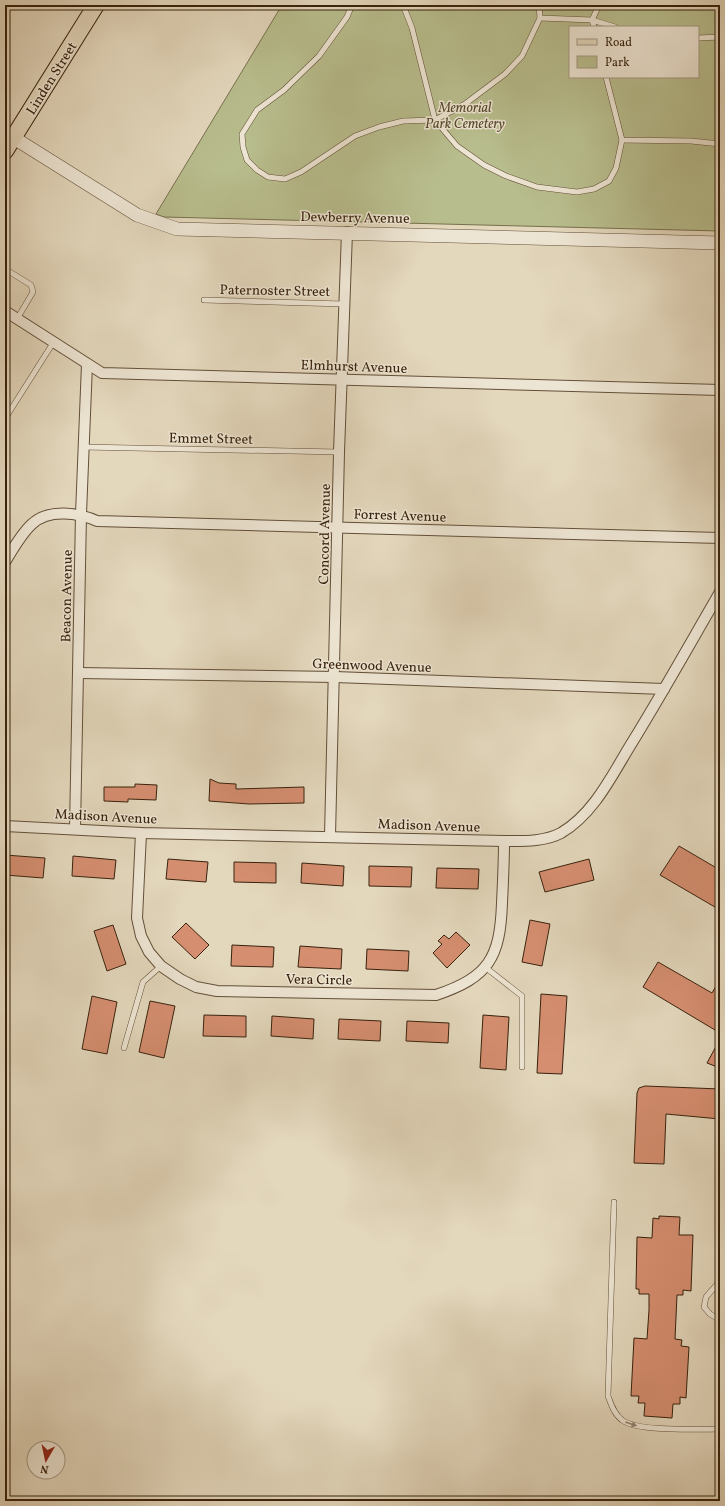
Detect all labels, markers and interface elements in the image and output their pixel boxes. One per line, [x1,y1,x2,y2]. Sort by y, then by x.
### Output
legend [569,26,699,78]
text: Road [605,35,632,51]
street label: Linden Street [22,39,82,119]
text: Park [605,55,630,71]
park label: Memorial Park Cemetery [425,99,506,134]
street label: Dewberry Avenue [300,208,410,229]
street label: Paternoster Street [219,281,331,302]
street label: Elmhurst Avenue [300,356,408,379]
street label: Emmet Street [169,429,253,450]
street label: Concord Avenue [315,483,336,585]
street label: Forrest Avenue [353,505,447,528]
street label: Beacon Avenue [57,549,78,643]
street label: Greenwood Avenue [312,655,432,678]
street label: Madison Avenue [54,805,158,830]
street label: Madison Avenue [377,815,481,838]
street label: Vera Circle [286,970,353,991]
one-way arrow [626,1421,638,1427]
north arrow [26,1440,66,1480]
text: N [40,1460,50,1476]

